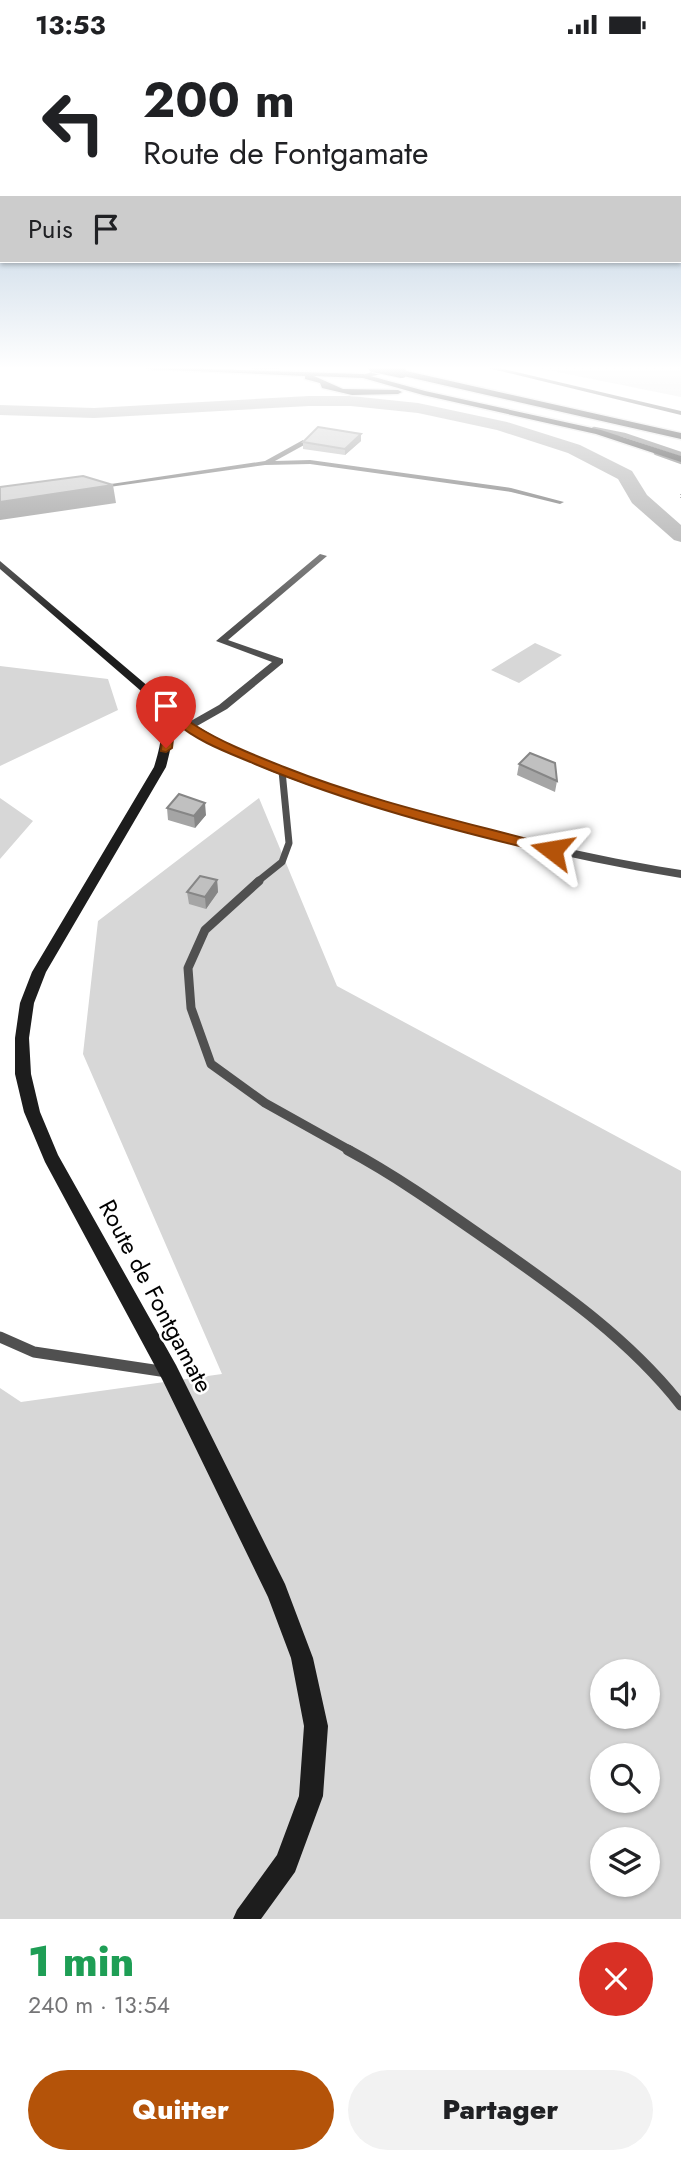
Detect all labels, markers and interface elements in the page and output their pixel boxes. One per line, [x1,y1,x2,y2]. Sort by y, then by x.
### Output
text: 13:53 [35,6,106,44]
text: 200 m [143,65,295,135]
icon: left [28,77,119,168]
text: Route de Fontgamate [143,130,428,176]
text: Puis [28,210,73,248]
icon: arrive [87,210,125,248]
pin [136,676,196,748]
icon: arrive [147,687,185,725]
position arrow [515,813,589,887]
street label: Route de Fontgamate [90,1193,222,1399]
map controls [590,1659,660,1897]
button: sound [590,1659,660,1729]
button: search [590,1743,660,1813]
button: layers [590,1827,660,1897]
text: 1 min [28,1931,134,1992]
button: close [579,1942,653,2016]
text: 240 m · 13:54 [28,1988,170,2022]
button: Quitter [28,2070,334,2150]
button: Partager [348,2070,653,2150]

